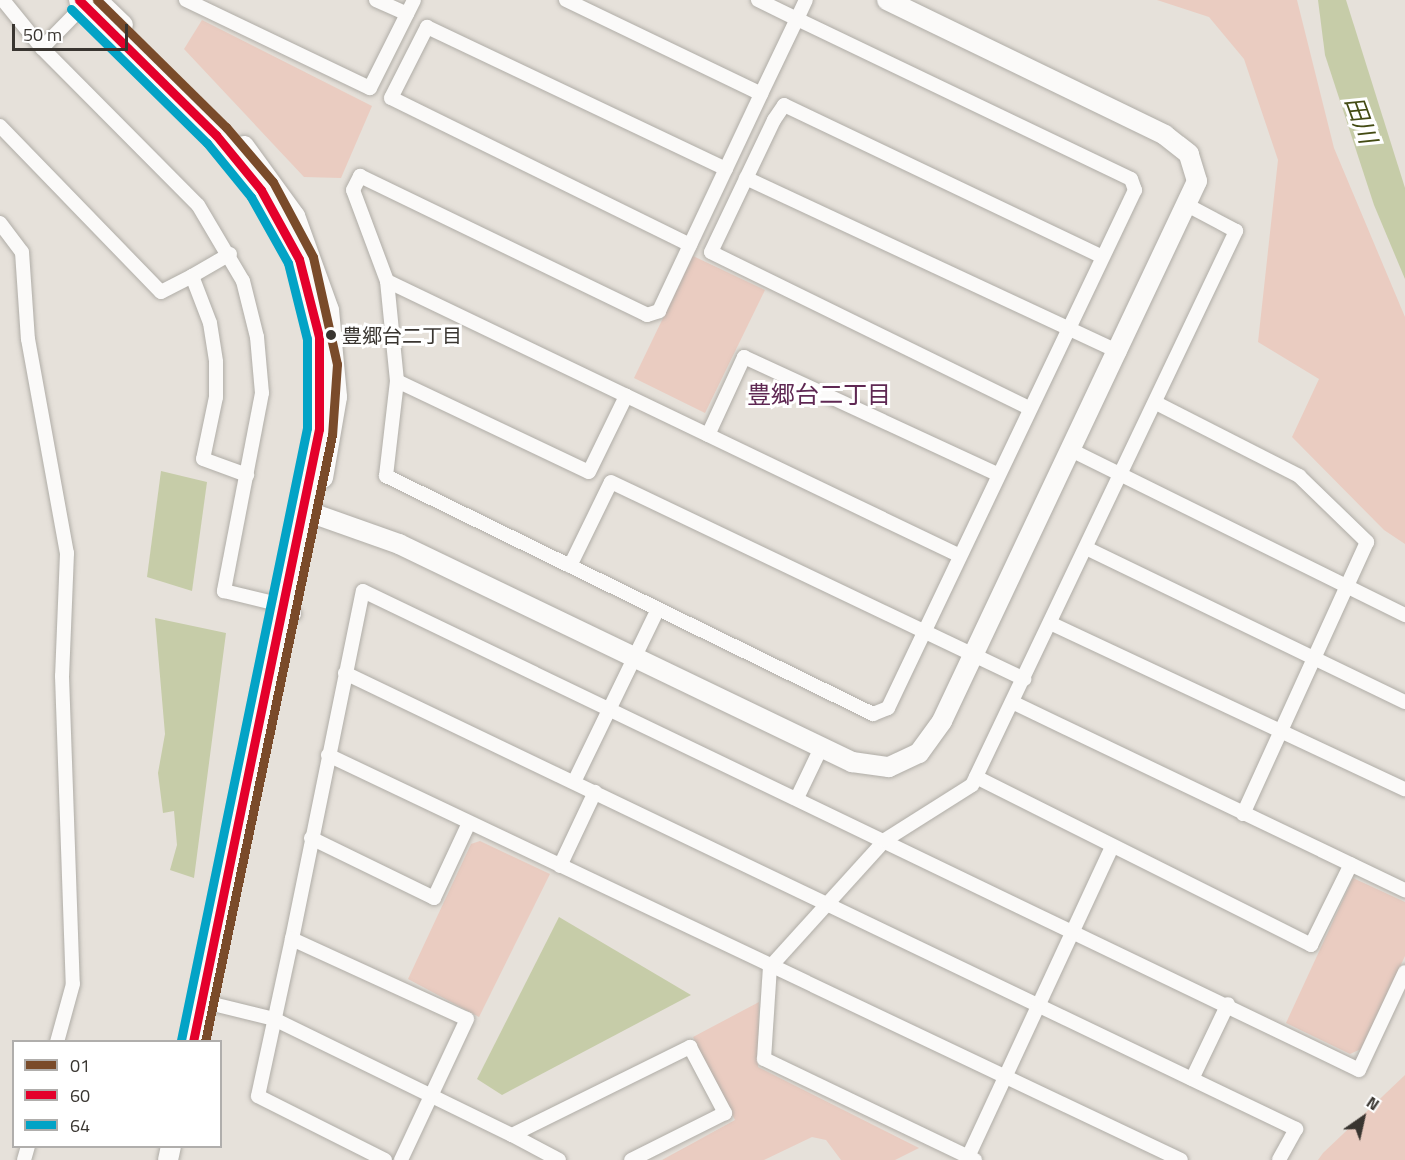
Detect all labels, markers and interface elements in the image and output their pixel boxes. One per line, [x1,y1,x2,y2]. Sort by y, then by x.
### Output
scale bar [15,12,130,50]
text: 50 m [23,21,62,48]
water label: 田川 [1339,93,1383,147]
place label: 豊郷台二丁目 [342,323,462,347]
marker: 豊郷台二丁目 [325,329,337,341]
district label: 豊郷台二丁目 [747,381,891,409]
legend [12,1040,222,1148]
text: 01 [70,1052,90,1079]
text: 60 [70,1082,90,1109]
north arrow [1333,1088,1393,1148]
text: N [1362,1090,1384,1116]
text: 64 [70,1112,90,1139]

